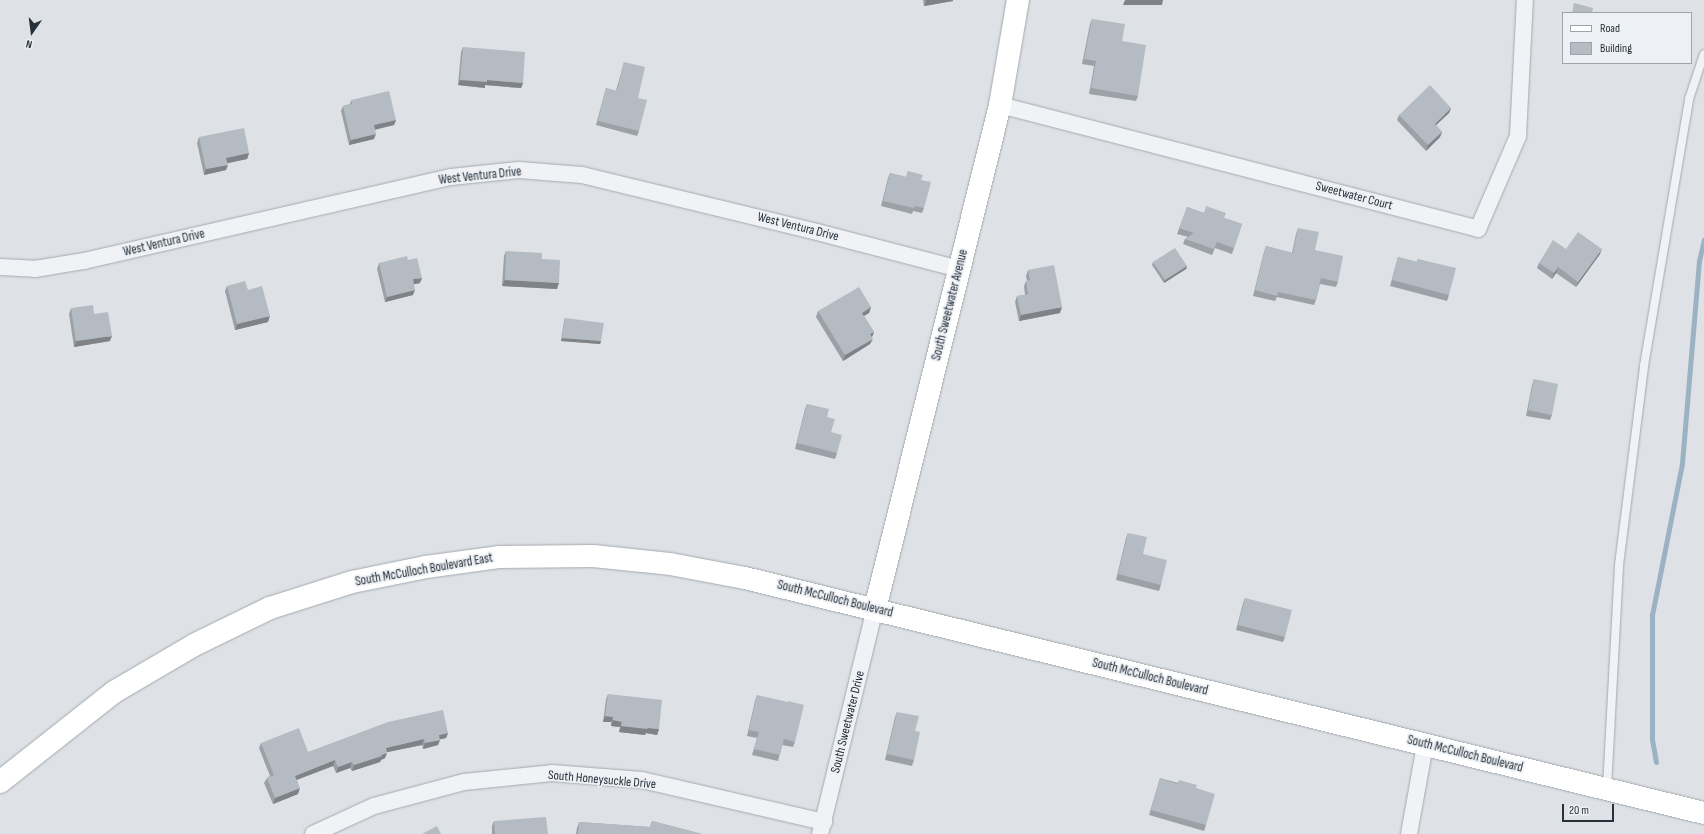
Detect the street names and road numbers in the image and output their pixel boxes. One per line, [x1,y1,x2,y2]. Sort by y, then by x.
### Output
street label: West Ventura Drive [438,164,522,188]
street label: Sweetwater Court [1314,178,1394,214]
street label: West Ventura Drive [756,209,840,245]
street label: West Ventura Drive [122,226,206,260]
street label: South Sweetwater Avenue [929,248,971,362]
street label: South McCulloch Boulevard East [354,550,494,590]
street label: South McCulloch Boulevard [776,577,894,621]
street label: South McCulloch Boulevard [1091,655,1209,699]
street label: South Sweetwater Drive [828,669,868,775]
street label: South McCulloch Boulevard [1406,732,1524,776]
street label: South Honeysuckle Drive [547,768,657,792]

